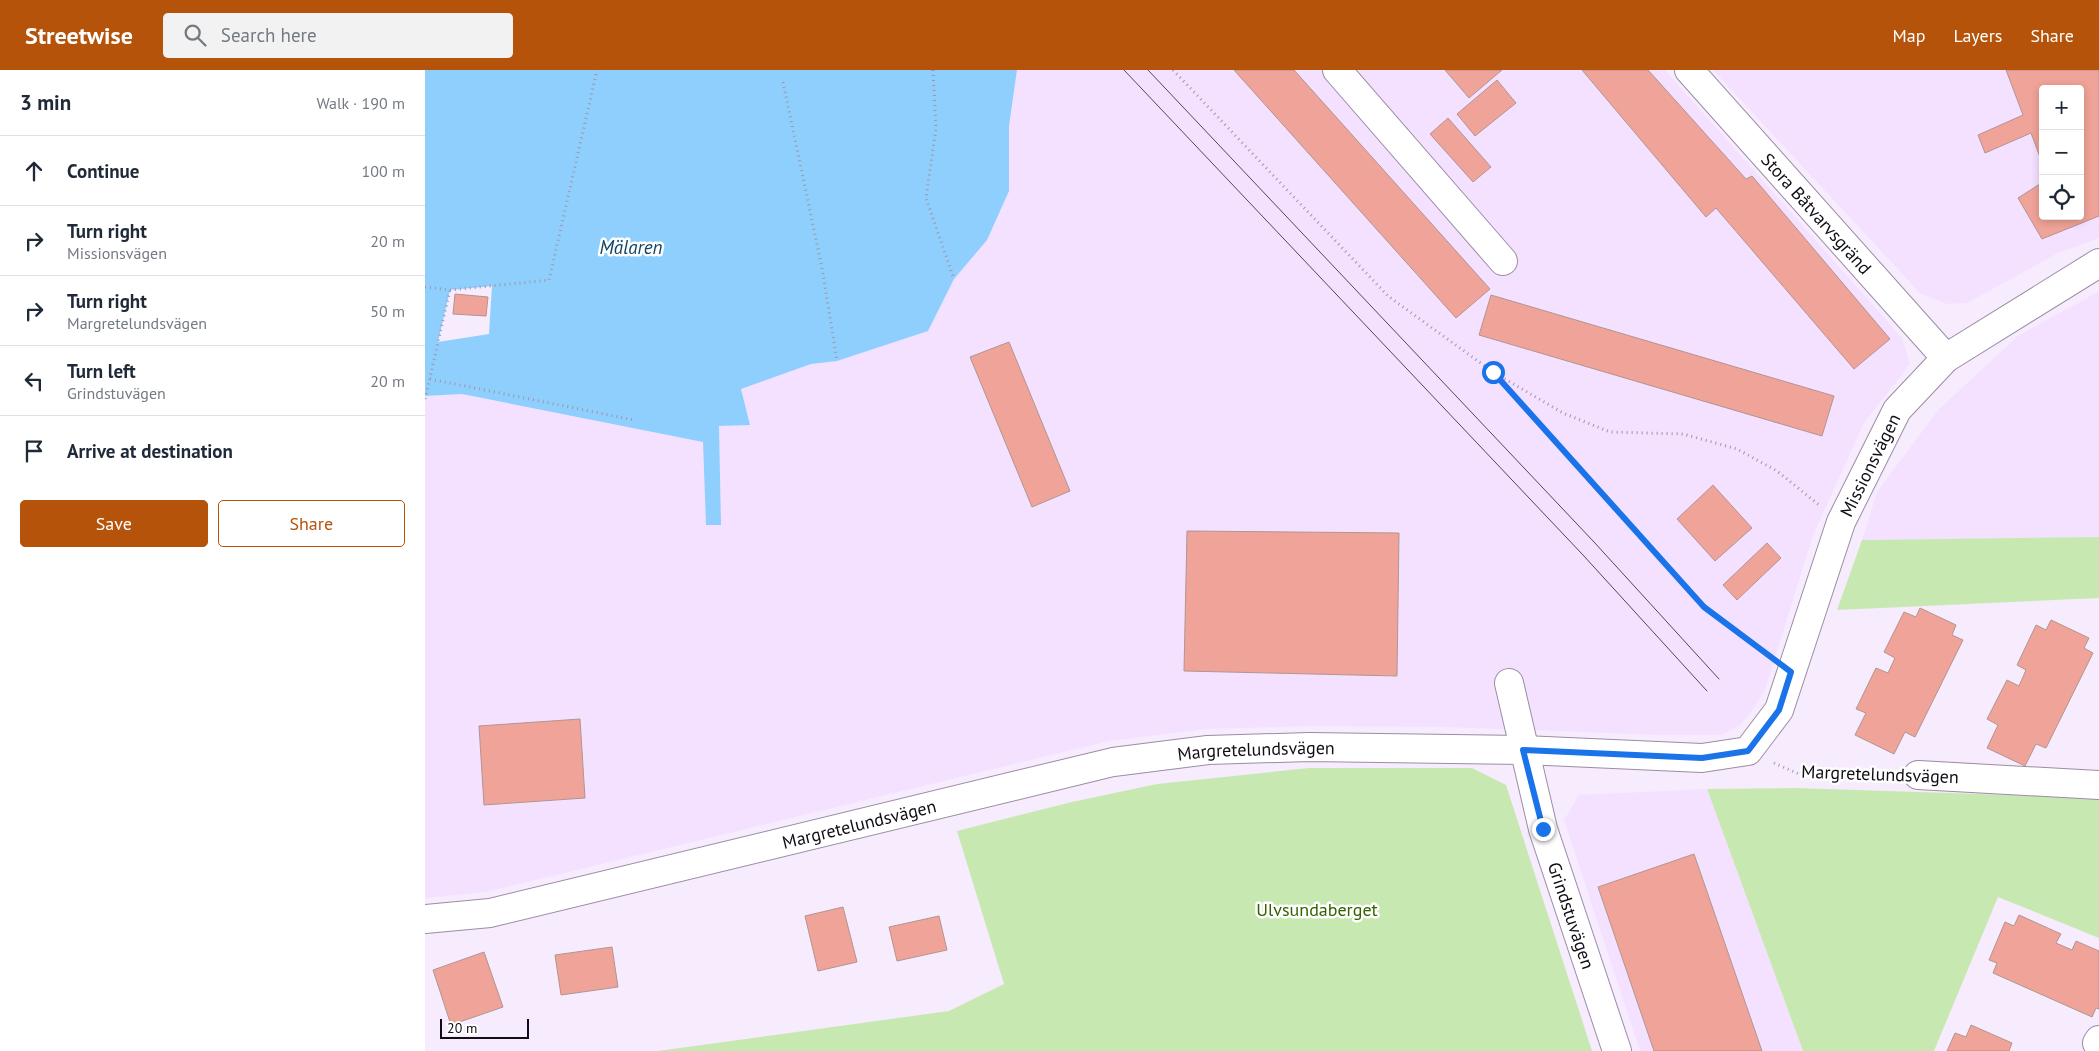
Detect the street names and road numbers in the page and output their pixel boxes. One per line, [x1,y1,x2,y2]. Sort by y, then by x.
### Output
street label: Stora Båtvarvsgränd [1757,148,1877,279]
street label: Missionsvägen [1834,409,1905,520]
street label: Margretelundsvägen [1176,735,1335,765]
street label: Margretelundsvägen [1801,760,1959,788]
street label: Margretelundsvägen [780,794,938,853]
street label: Grindstuvägen [1543,859,1600,972]

